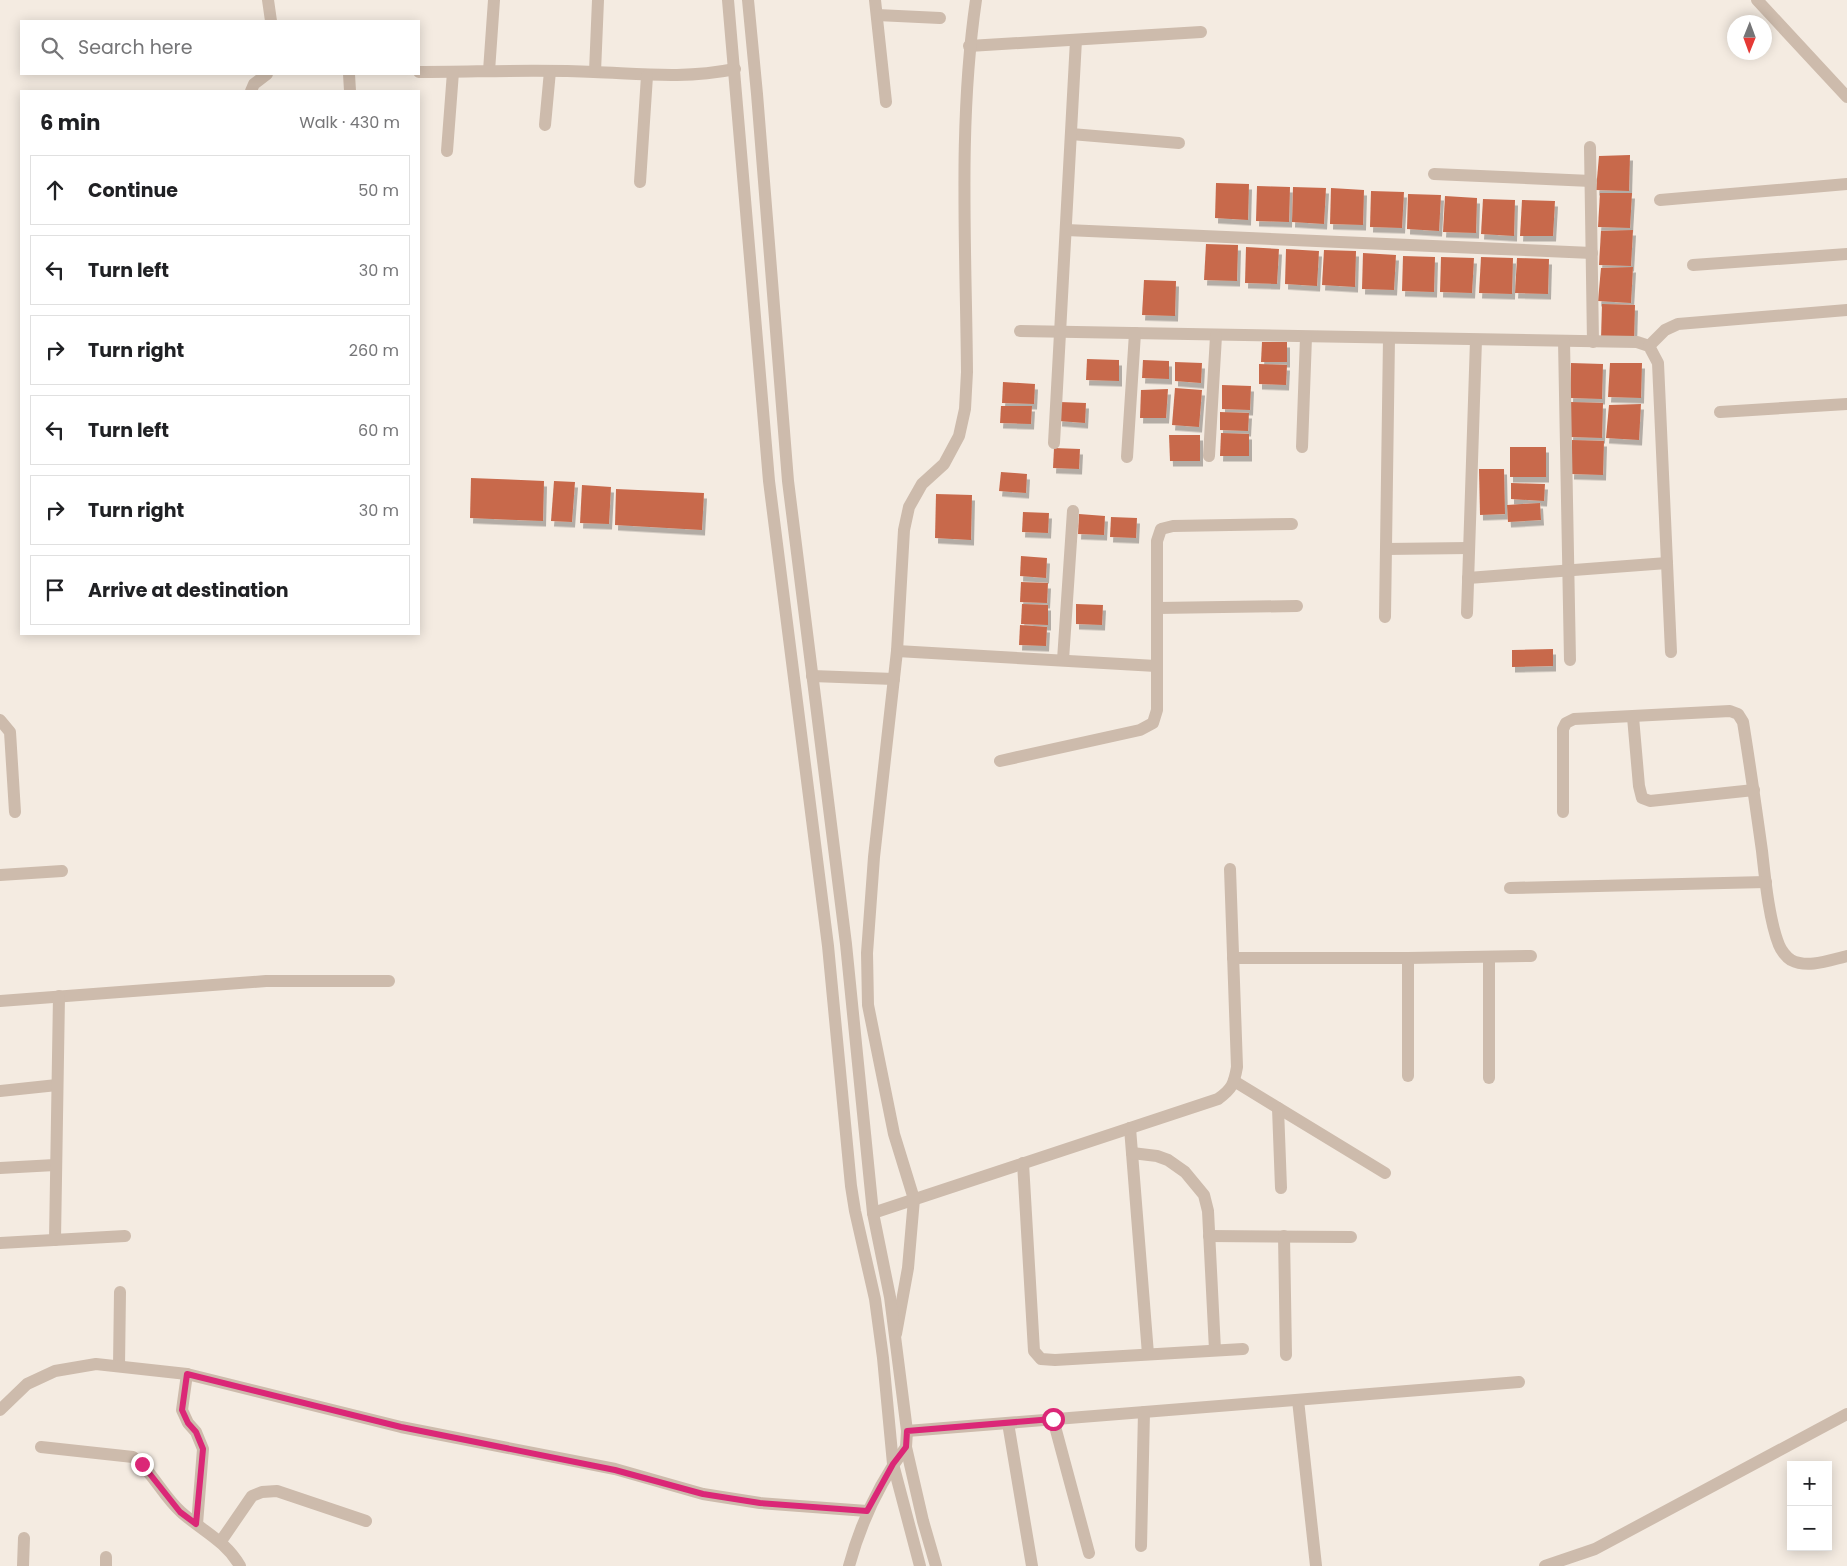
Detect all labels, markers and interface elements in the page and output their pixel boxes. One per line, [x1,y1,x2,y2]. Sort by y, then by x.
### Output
north arrow [1727,15,1772,60]
search box [20,20,420,75]
icon: search [38,34,66,62]
text: Search here [78,34,192,61]
text: 6 min [40,108,100,137]
text: Walk · 430 m [299,111,400,134]
icon: ahead [41,176,69,204]
text: Continue [88,177,178,204]
text: 50 m [358,179,399,202]
icon: left [41,256,69,284]
text: Turn left [88,257,169,284]
text: 30 m [359,259,399,282]
icon: right [41,336,69,364]
text: Turn right [88,337,184,364]
text: 260 m [349,339,399,362]
icon: left [41,416,69,444]
text: Turn left [88,417,169,444]
text: 60 m [358,419,399,442]
icon: right [41,496,69,524]
text: Turn right [88,497,184,524]
text: 30 m [359,499,399,522]
icon: arrive [41,576,69,604]
text: Arrive at destination [88,577,289,604]
route start [1042,1408,1065,1431]
route end [131,1453,154,1476]
map controls [1787,1461,1832,1551]
button: + [1787,1461,1832,1506]
button: − [1787,1506,1832,1551]

